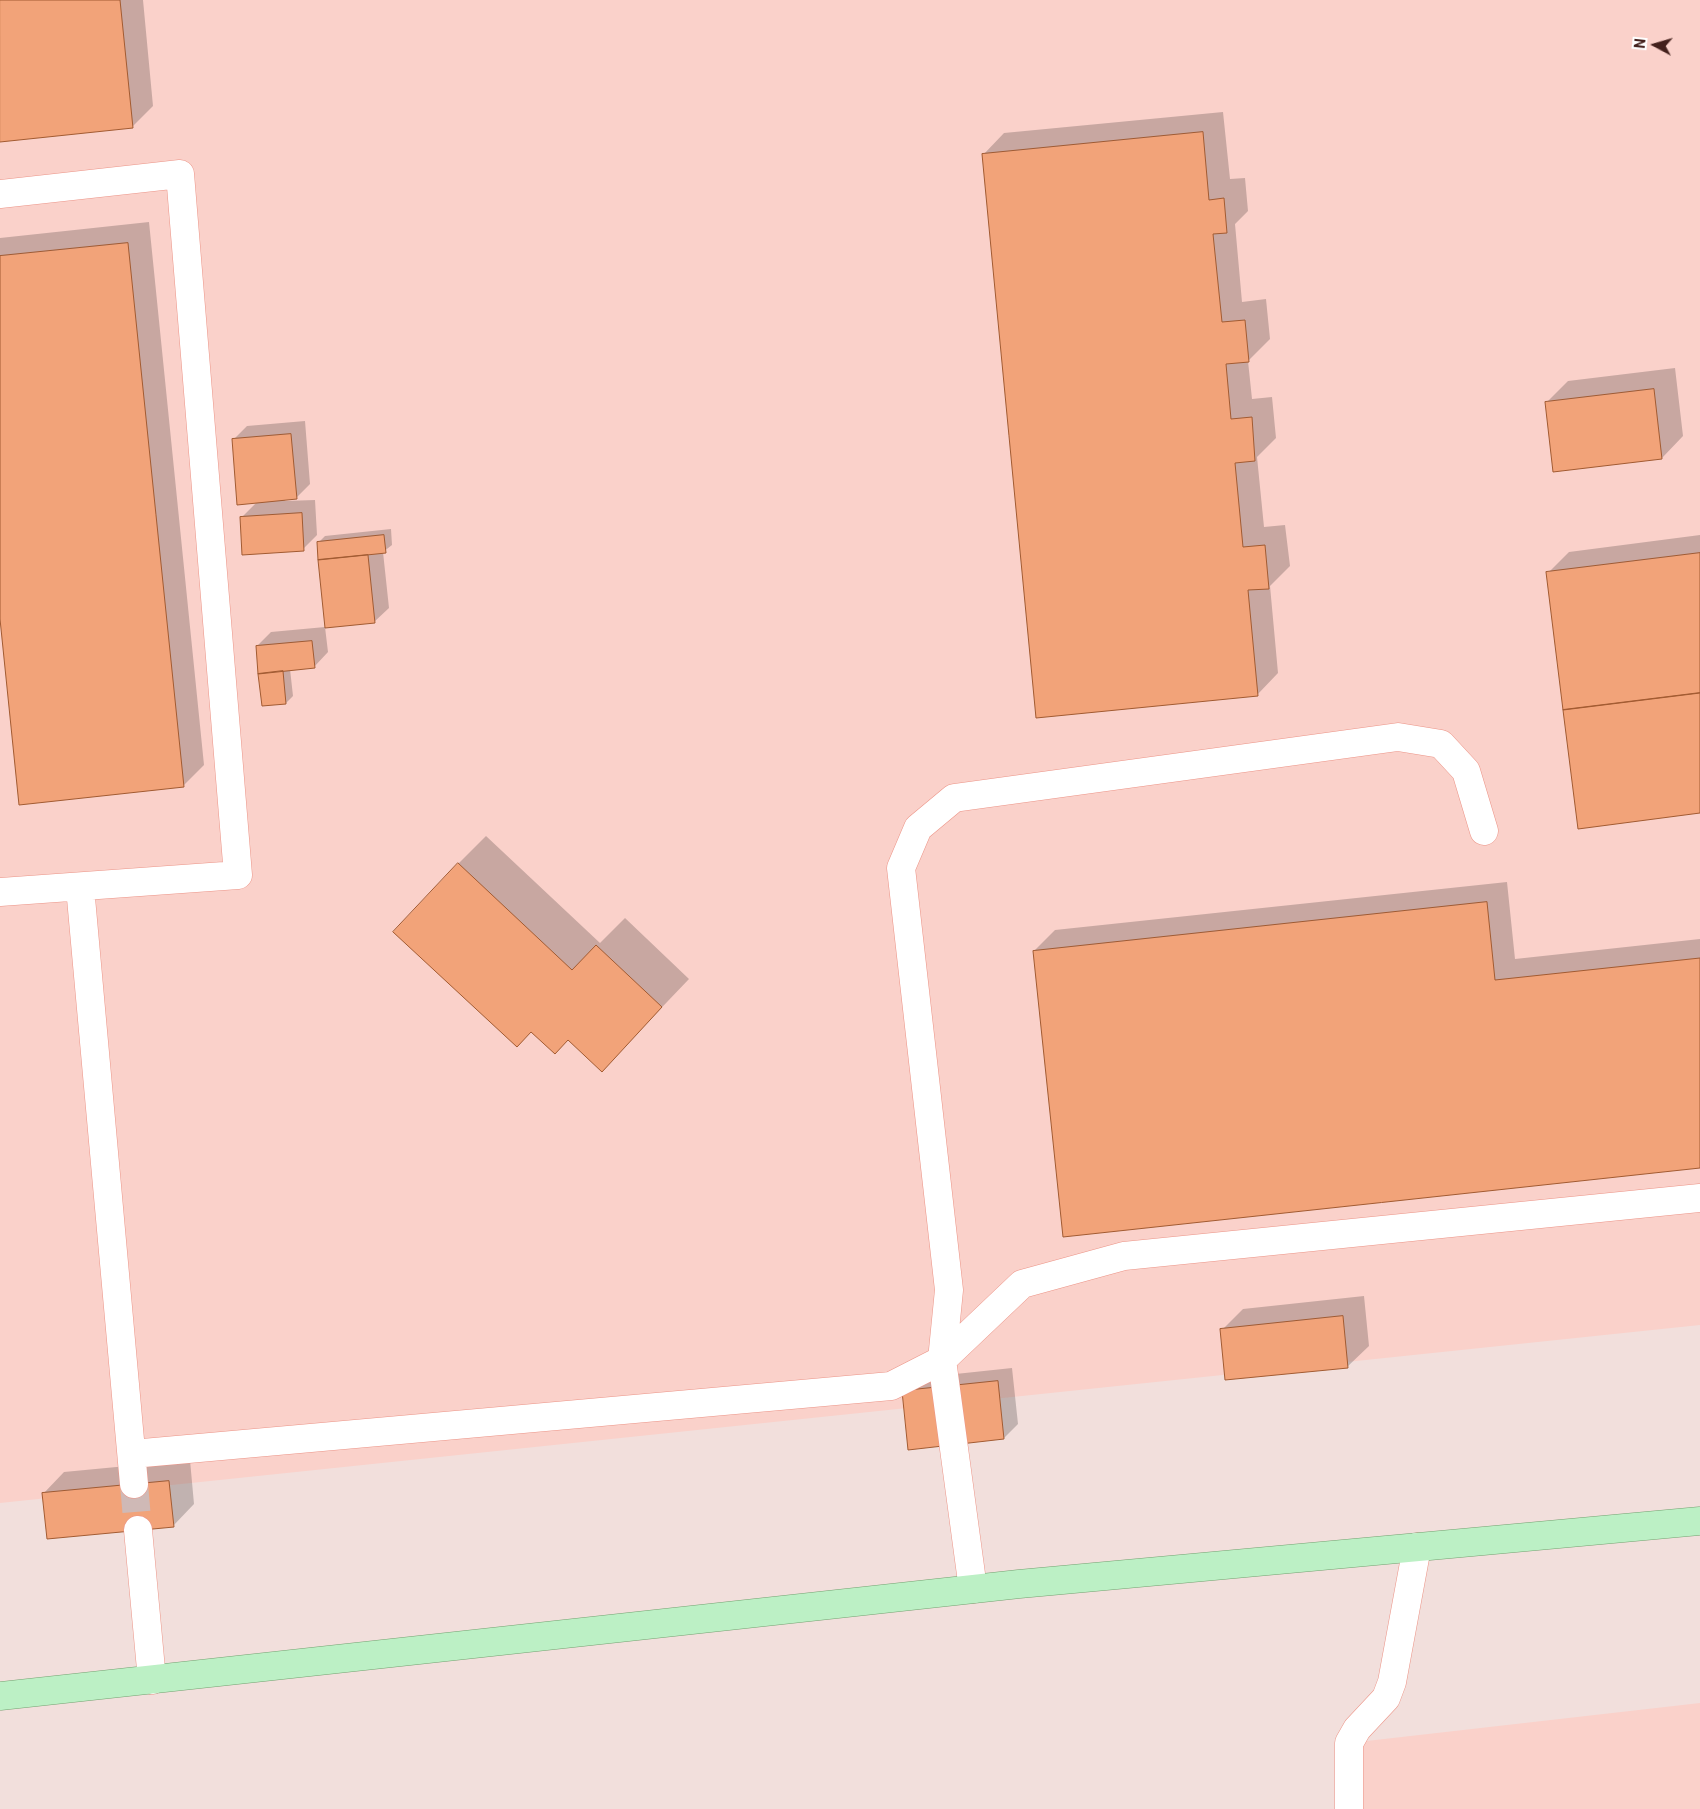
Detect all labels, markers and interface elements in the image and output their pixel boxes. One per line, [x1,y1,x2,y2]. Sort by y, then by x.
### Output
north arrow [1630,20,1680,70]
text: N [1632,38,1649,49]

